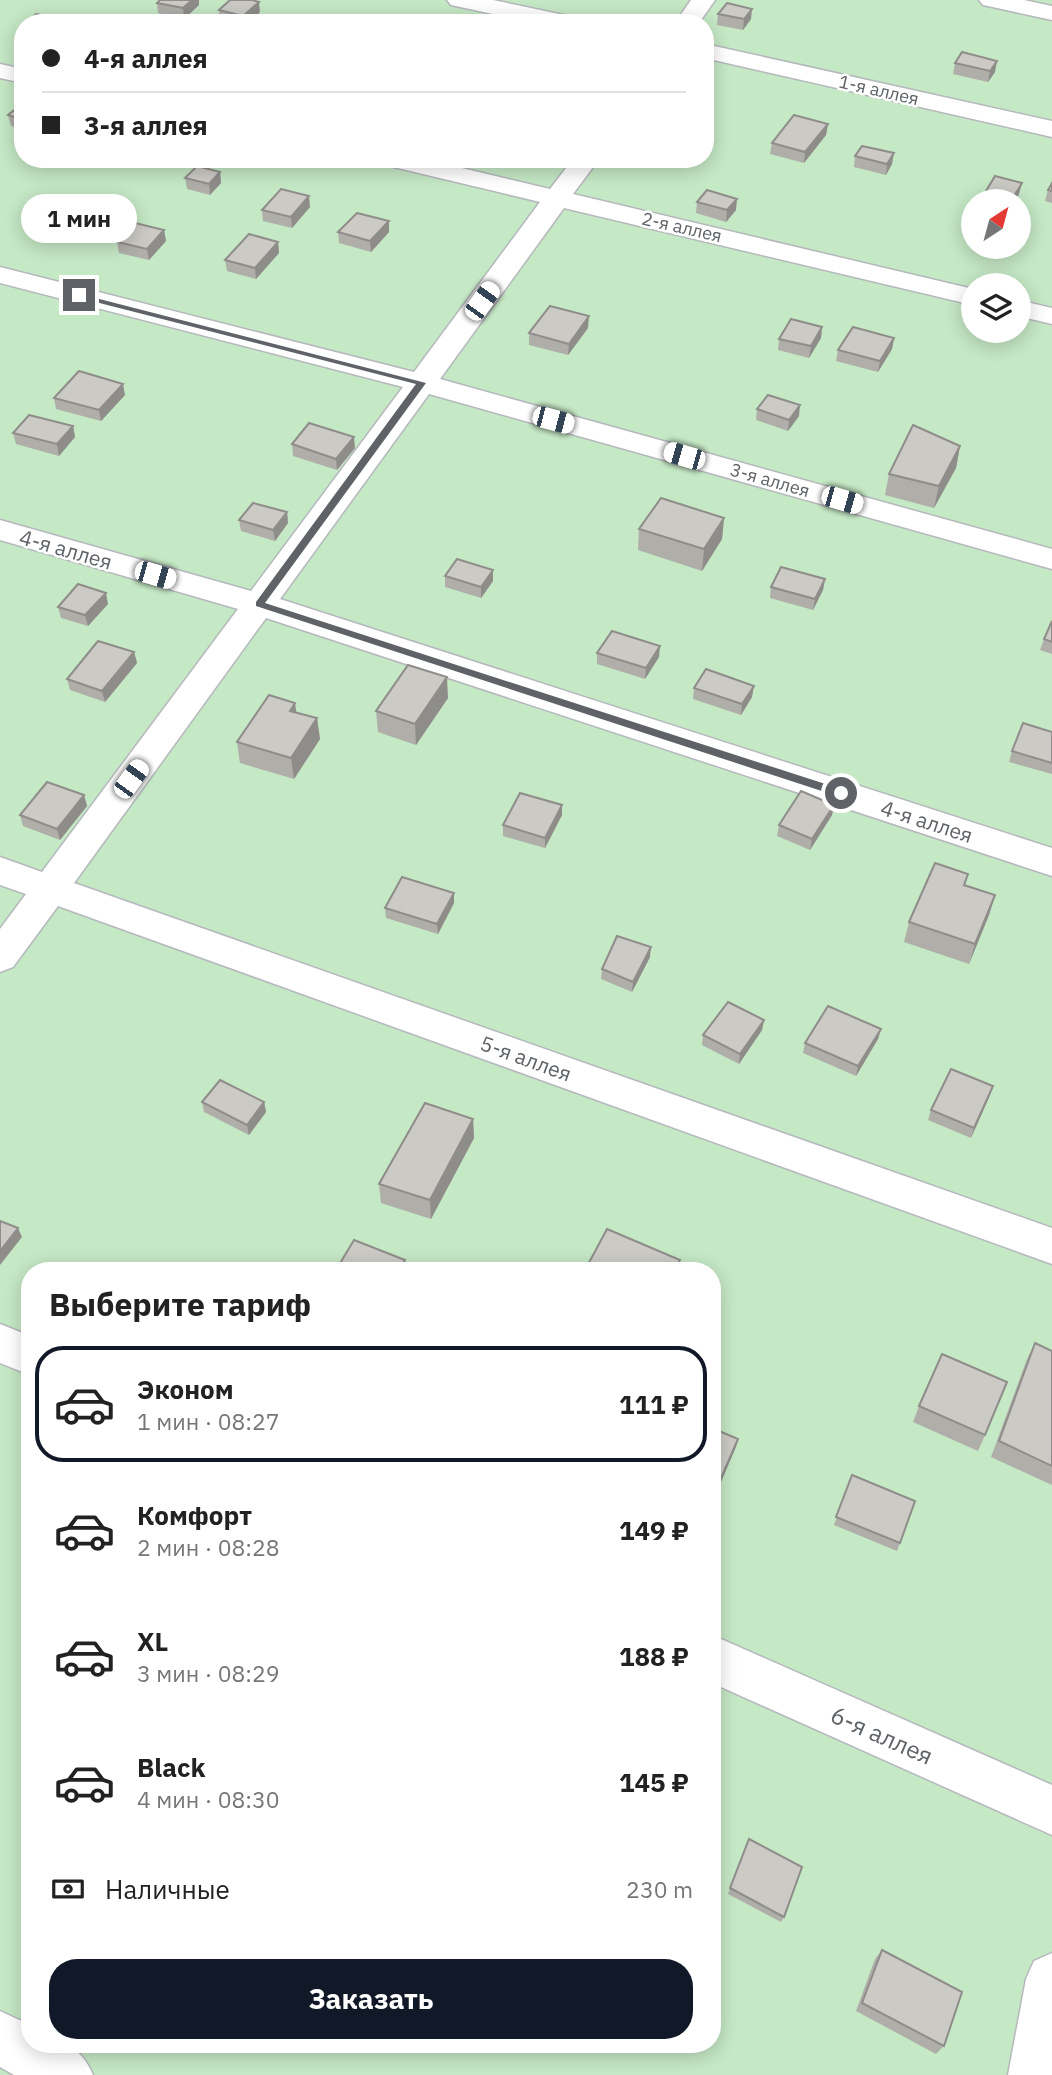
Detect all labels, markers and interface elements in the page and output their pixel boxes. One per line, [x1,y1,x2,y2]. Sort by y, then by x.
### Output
text: 4-я аллея [84,41,208,75]
street label: 1-я аллея [837,70,921,110]
text: 3-я аллея [84,108,208,142]
north arrow [961,189,1031,259]
map controls [961,189,1031,343]
callout: 1 мин [21,194,137,243]
text: 1 мин [47,203,111,233]
street label: 2-я аллея [640,207,724,247]
button: layers [961,273,1031,343]
car [462,278,503,324]
route end [63,279,95,311]
car [530,404,577,436]
car [661,440,708,472]
street label: 3-я аллея [728,458,812,502]
car [819,484,866,516]
street label: 4-я аллея [16,522,116,576]
car [132,559,179,591]
car [111,756,152,802]
route start [825,777,857,809]
street label: 4-я аллея [877,793,977,849]
street label: 5-я аллея [477,1029,575,1087]
text: Выберите тариф [49,1283,311,1325]
text: Эконом [137,1372,234,1406]
icon: car [53,1373,116,1436]
text: 111 ₽ [619,1387,689,1421]
text: 1 мин · 08:27 [137,1406,280,1436]
text: Комфорт [137,1498,252,1532]
icon: car [53,1499,116,1562]
text: 149 ₽ [619,1513,689,1547]
text: 2 мин · 08:28 [137,1532,280,1562]
text: XL [137,1624,168,1658]
icon: car [53,1625,116,1688]
text: 188 ₽ [619,1639,689,1673]
text: 3 мин · 08:29 [137,1658,280,1688]
street label: 6-я аллея [826,1698,938,1772]
text: Black [137,1750,205,1784]
icon: car [53,1751,116,1814]
text: 145 ₽ [619,1765,689,1799]
text: 4 мин · 08:30 [137,1784,280,1814]
icon: cash [49,1870,87,1908]
text: Наличные [105,1872,230,1906]
text: 230 m [626,1874,693,1904]
button: Заказать [49,1959,693,2039]

